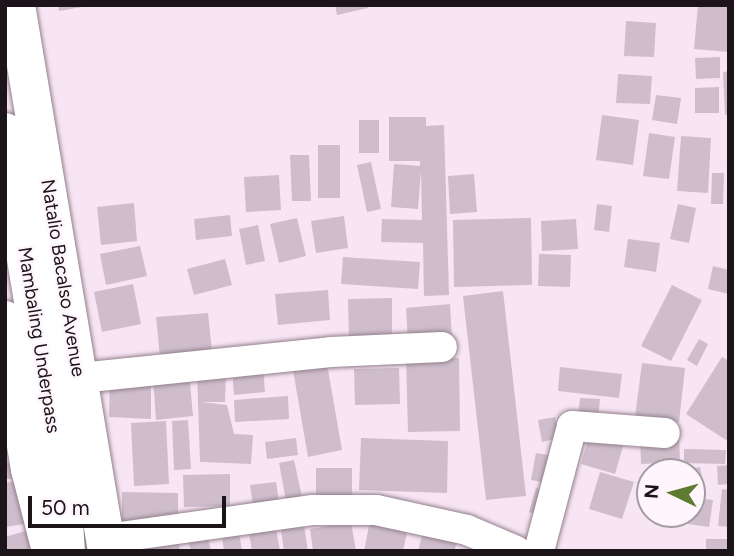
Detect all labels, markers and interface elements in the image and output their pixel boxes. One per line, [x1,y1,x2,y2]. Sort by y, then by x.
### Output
street label: Natalio Bacalso Avenue [36,178,90,378]
street label: Mambaling Underpass [13,245,65,435]
north arrow [636,458,706,528]
scale bar [32,482,229,526]
text: N [639,483,664,500]
text: 50 m [41,495,90,520]

